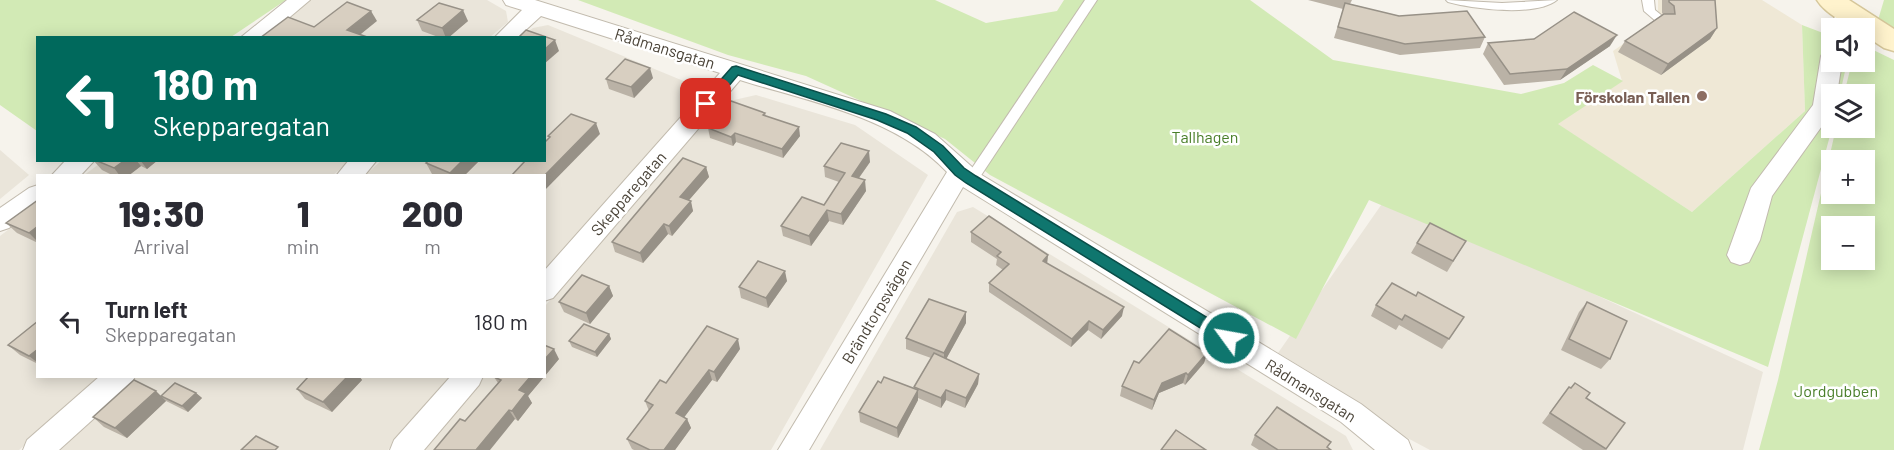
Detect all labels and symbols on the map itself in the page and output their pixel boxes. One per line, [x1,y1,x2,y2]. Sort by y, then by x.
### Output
street label: Rådmansgatan [613,24,717,72]
pin [680,78,731,129]
place label: Förskolan Tallen [1576,87,1690,106]
marker: Förskolan Tallen [1695,89,1709,103]
park label: Tallhagen [1172,127,1238,146]
street label: Skepparegatan [586,147,670,239]
street label: Brändtorpsvägen [837,255,915,367]
position arrow [1197,306,1261,370]
street label: Rådmansgatan [1262,354,1360,426]
park label: Jordgubben [1794,381,1878,400]

